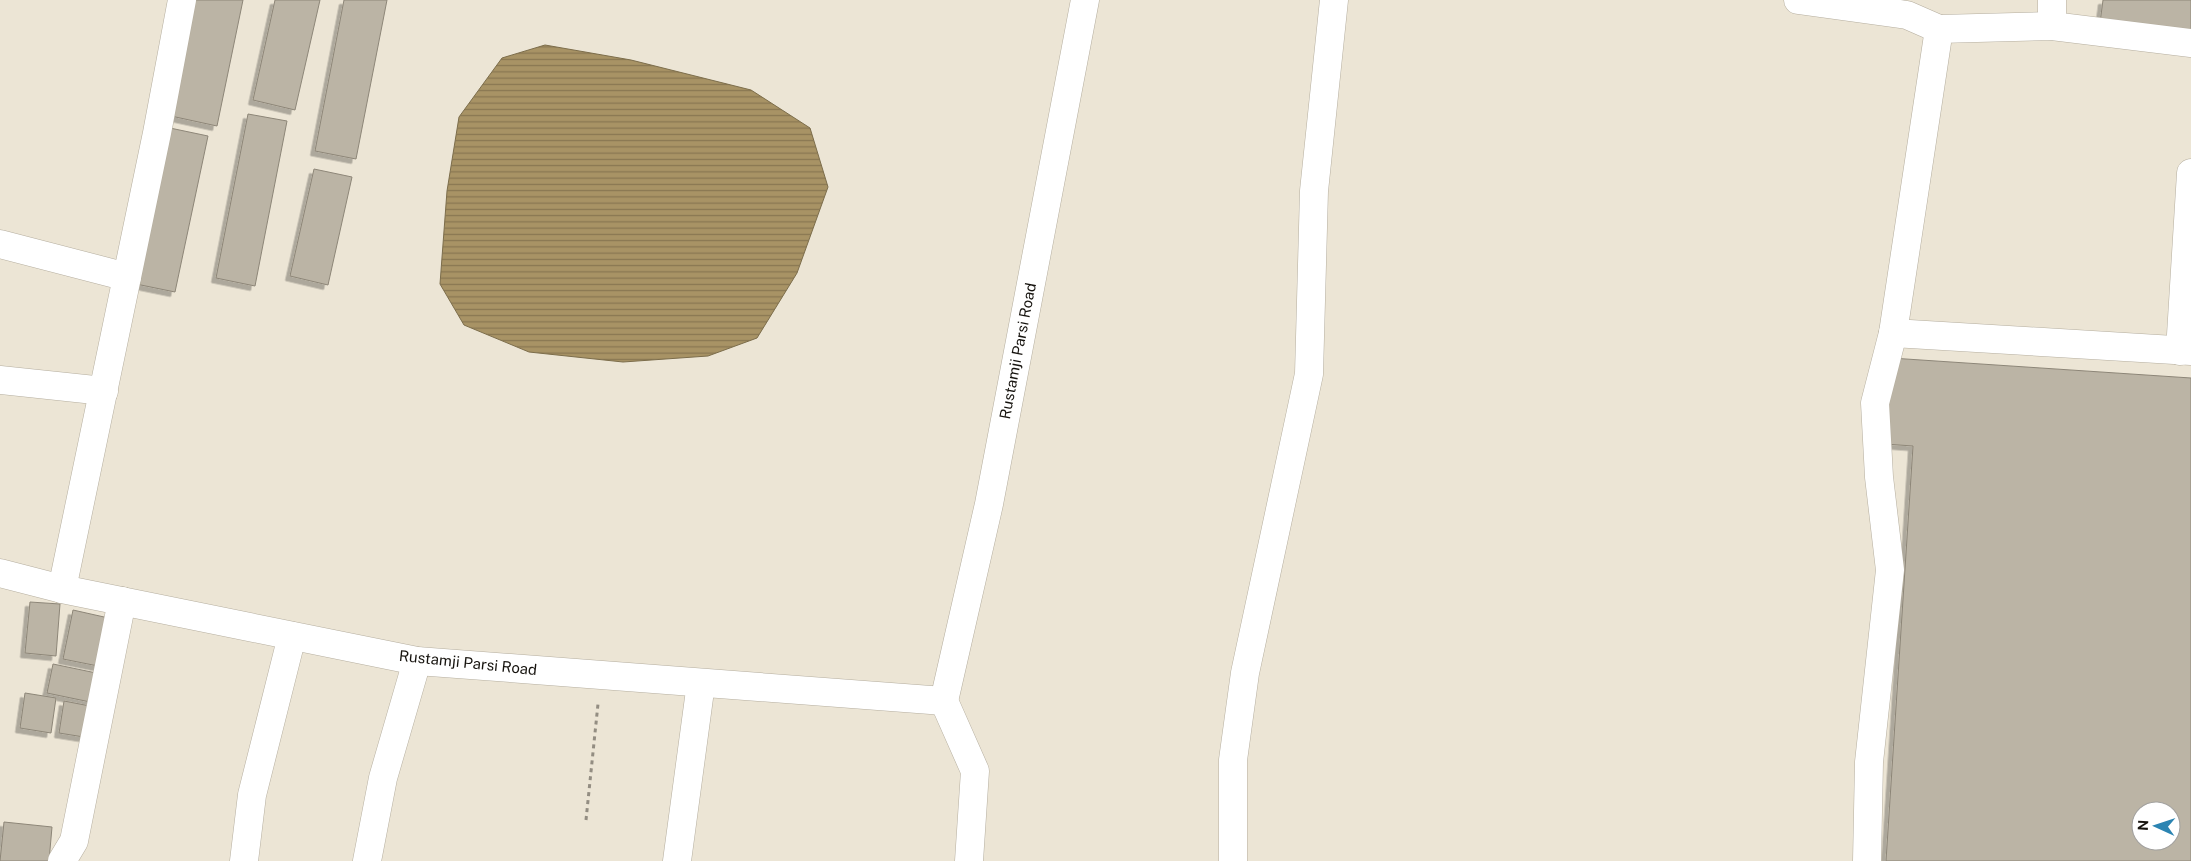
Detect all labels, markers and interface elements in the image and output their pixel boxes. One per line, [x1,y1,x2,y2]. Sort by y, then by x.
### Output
street label: Rustamji Parsi Road [996,281,1039,421]
street label: Rustamji Parsi Road [398,647,538,678]
north arrow [2131,801,2181,851]
text: N [2135,819,2151,831]

